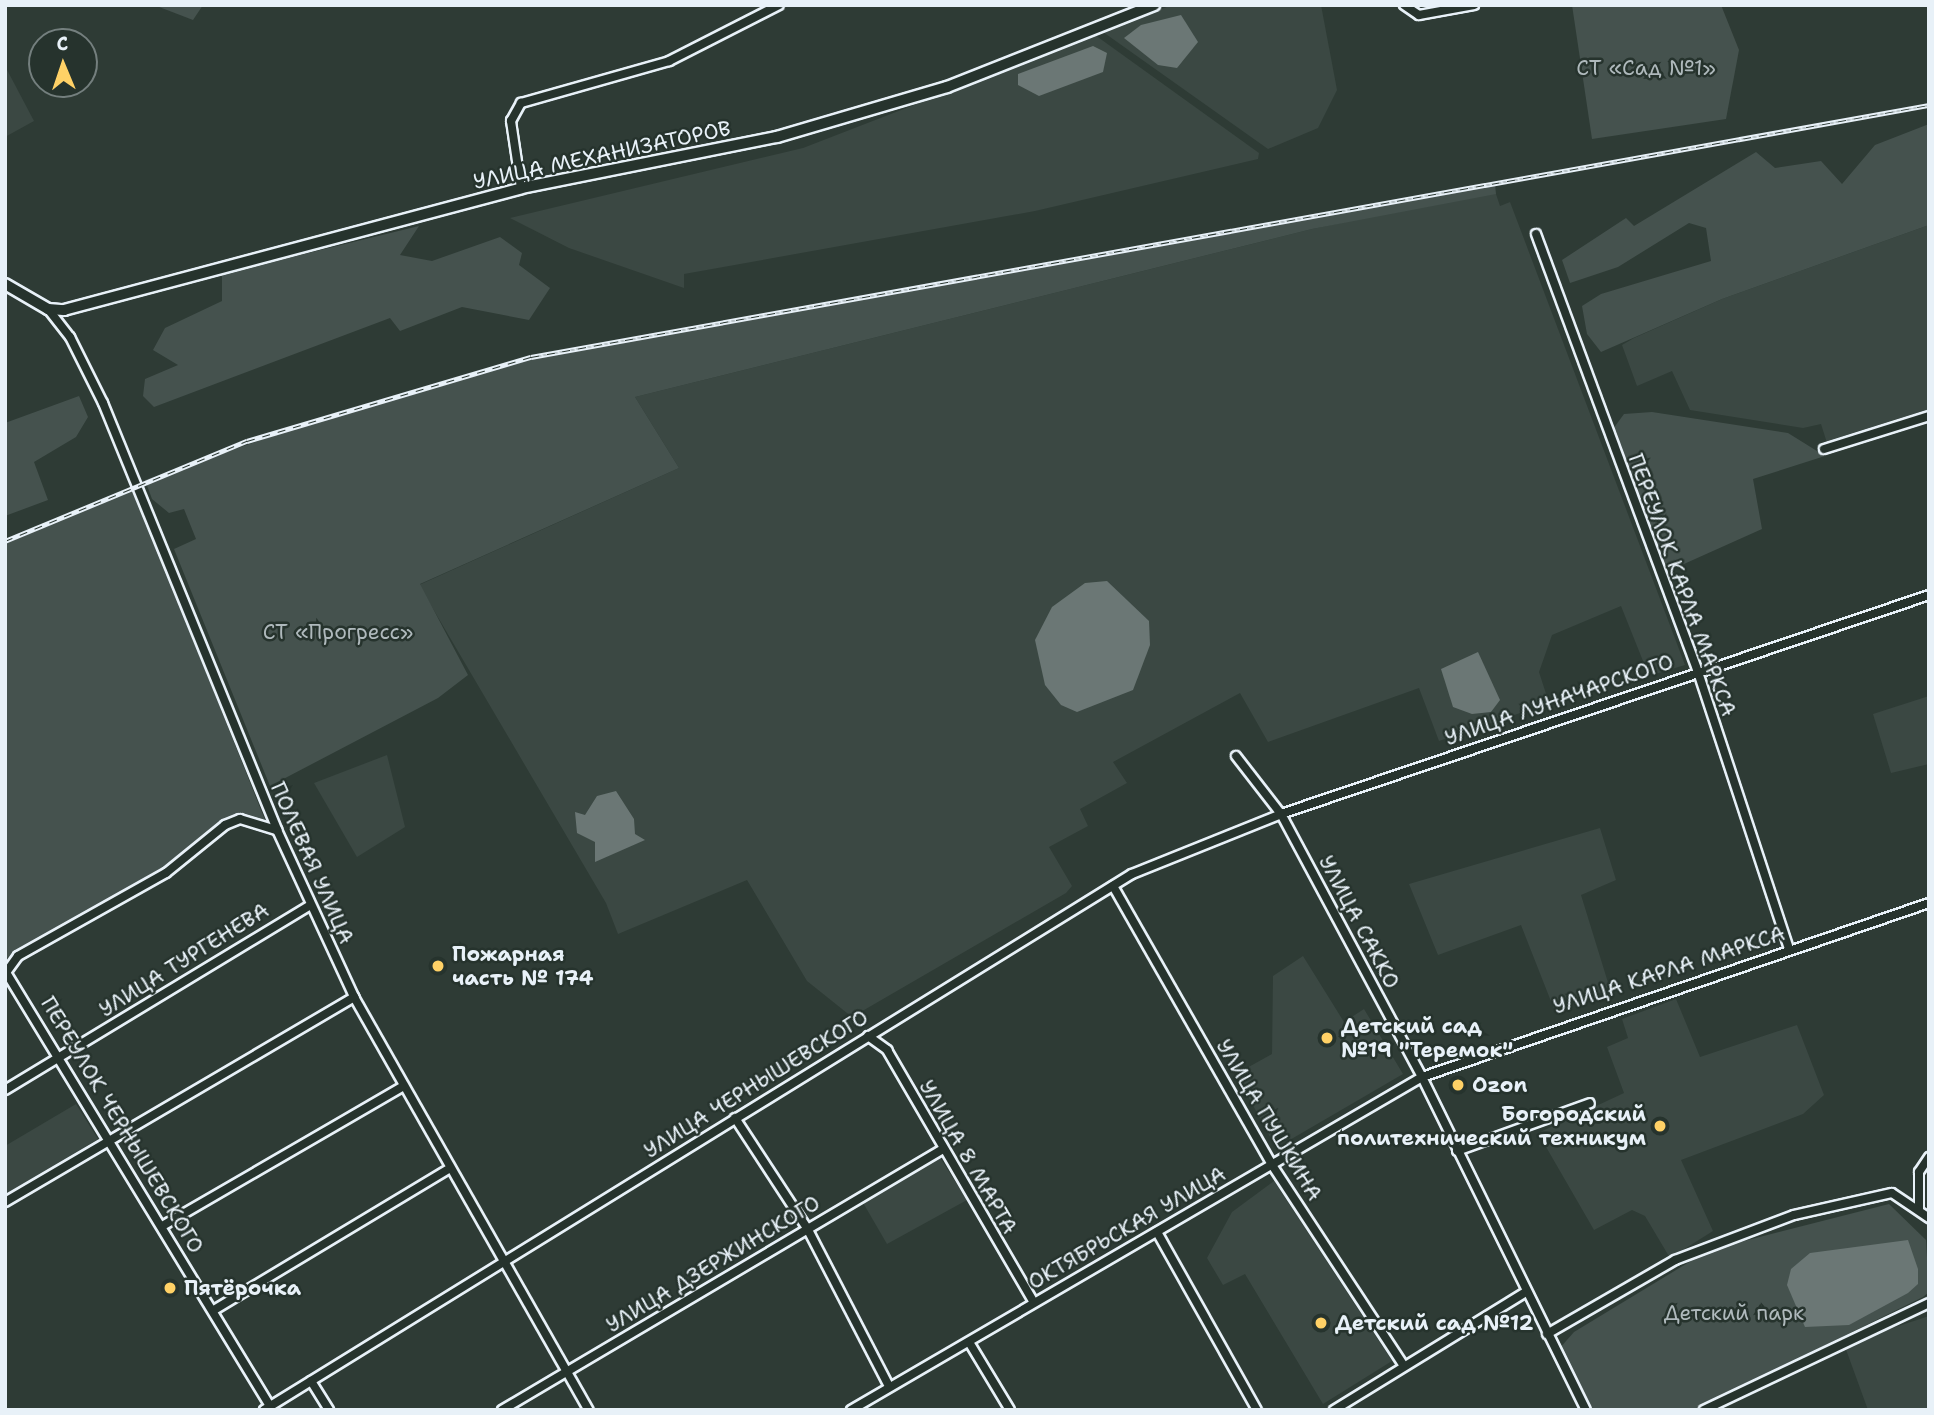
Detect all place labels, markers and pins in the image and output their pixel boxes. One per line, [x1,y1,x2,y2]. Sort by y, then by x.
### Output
place label: Пожарная часть № 174 [452,941,593,991]
marker: Пожарная часть № 174 [430,958,446,974]
place label: Детский сад №19 "Теремок" [1341,1013,1513,1063]
marker: Детский сад №19 "Теремок" [1319,1030,1335,1046]
place label: Ozon [1472,1072,1527,1098]
marker: Ozon [1450,1077,1466,1093]
place label: Богородский политехнический техникум [1337,1101,1646,1151]
marker: Богородский политехнический техникум [1652,1118,1668,1134]
place label: Пятёрочка [184,1275,301,1301]
marker: Пятёрочка [162,1280,178,1296]
place label: Детский сад №12 [1335,1310,1533,1336]
marker: Детский сад №12 [1313,1315,1329,1331]

